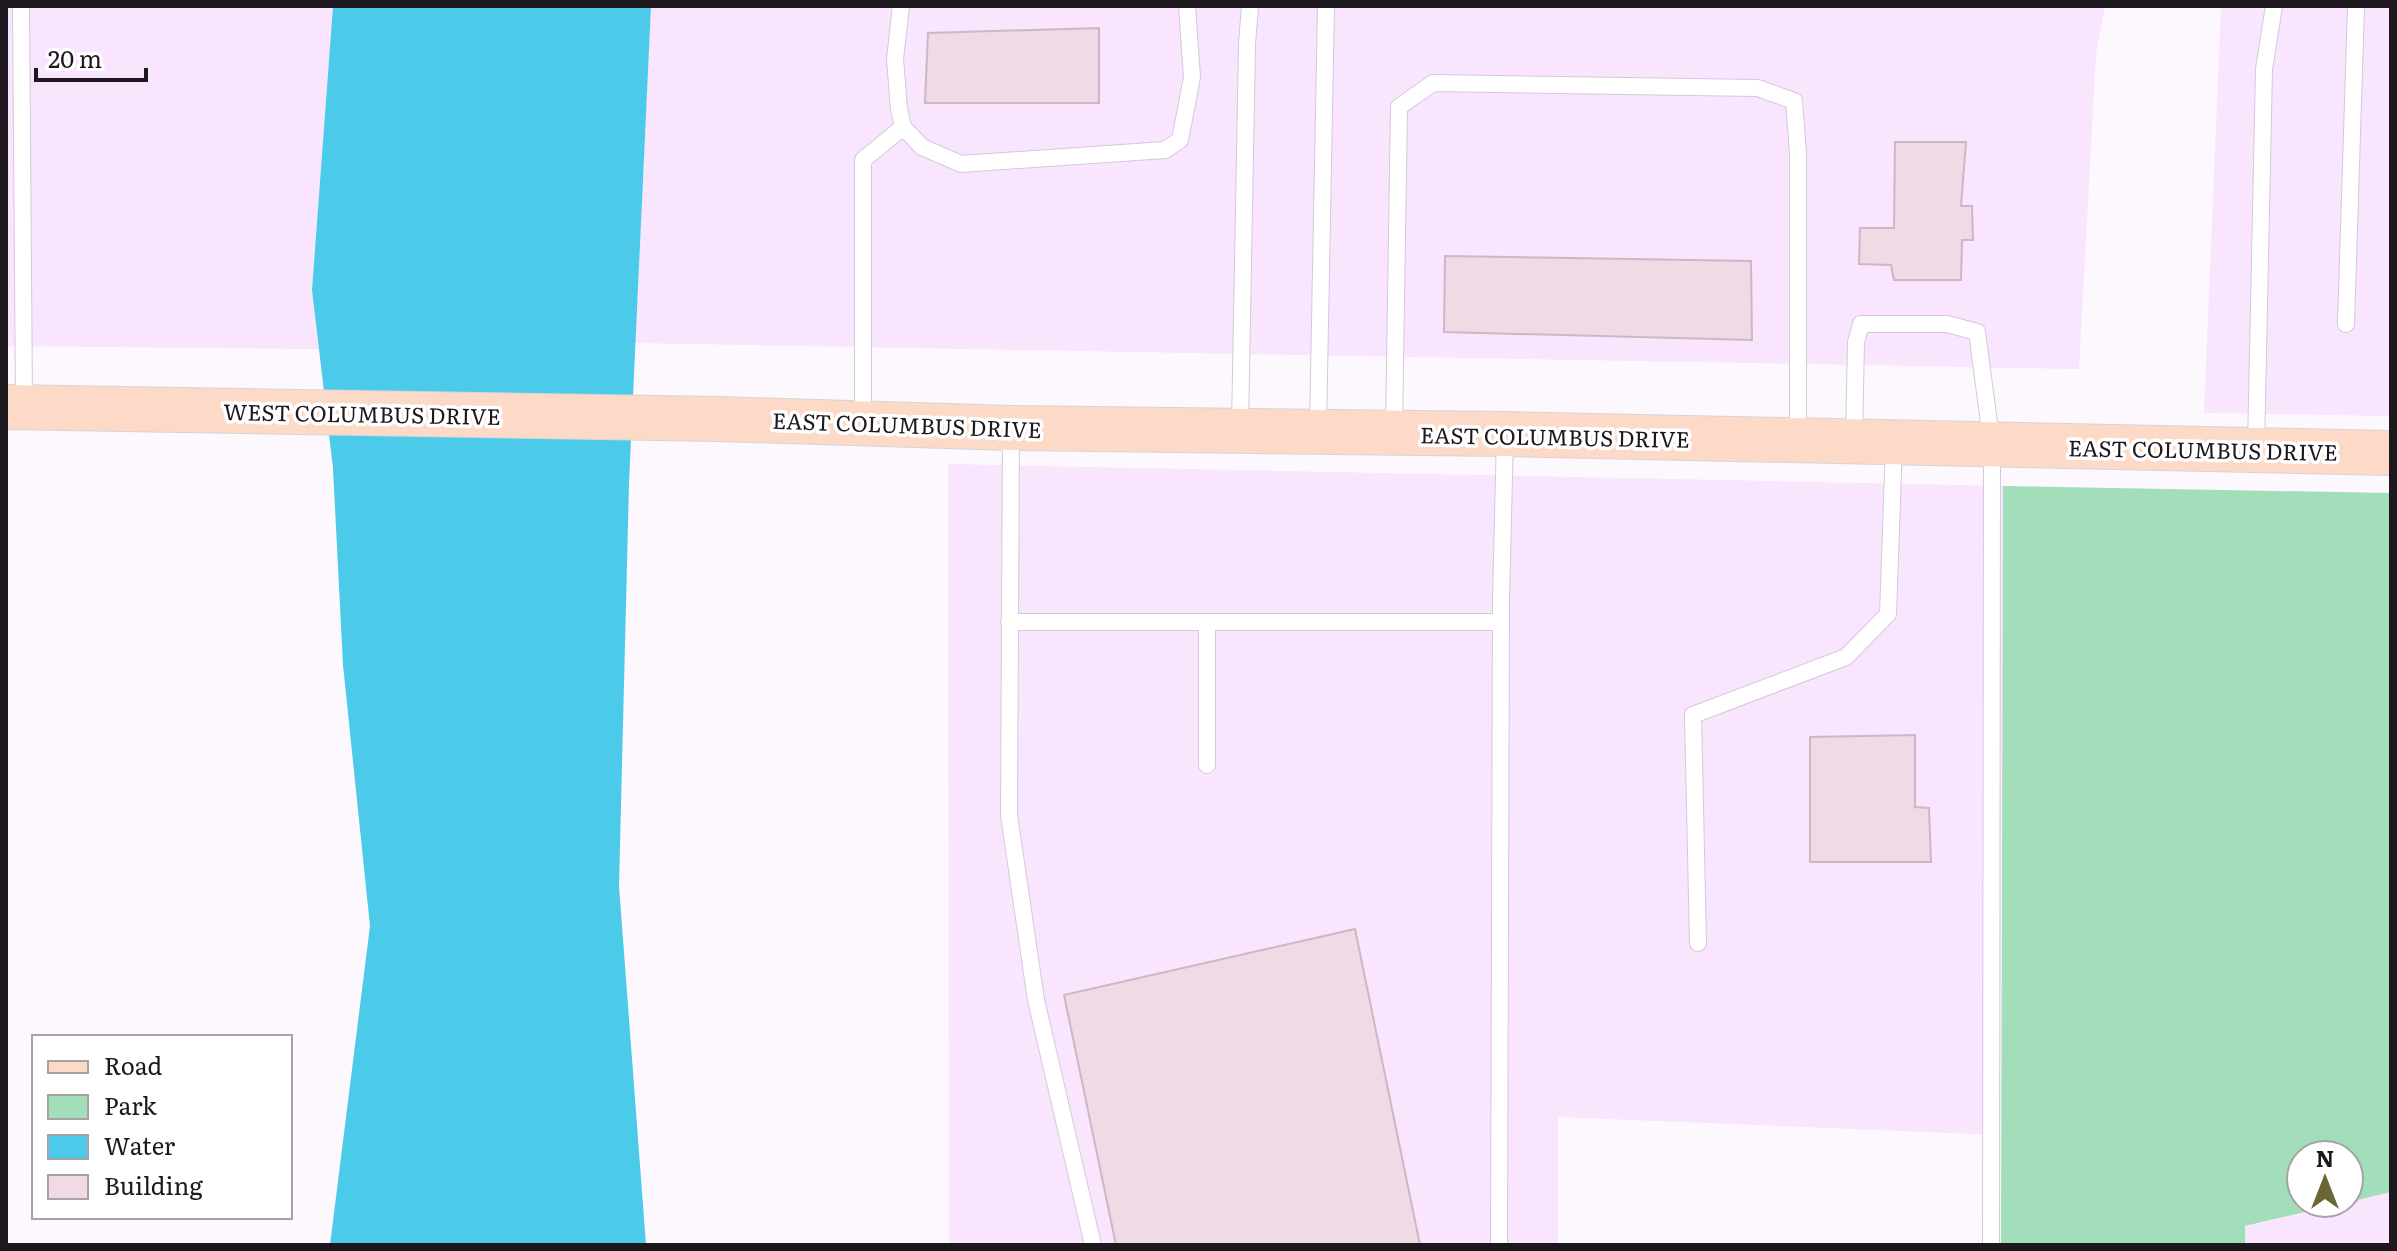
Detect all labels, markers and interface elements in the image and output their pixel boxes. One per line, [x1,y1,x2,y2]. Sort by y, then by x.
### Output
scale bar [36,32,146,82]
text: 20 m [48,40,102,75]
street label: WEST COLUMBUS DRIVE [223,394,501,432]
street label: EAST COLUMBUS DRIVE [772,403,1042,445]
street label: EAST COLUMBUS DRIVE [1420,417,1690,455]
street label: EAST COLUMBUS DRIVE [2068,430,2338,468]
legend [32,1035,292,1219]
text: Road [104,1047,163,1082]
text: Park [104,1087,157,1122]
text: Water [104,1127,176,1162]
north arrow [2285,1139,2365,1219]
text: N [2316,1141,2334,1174]
text: Building [104,1167,203,1202]

